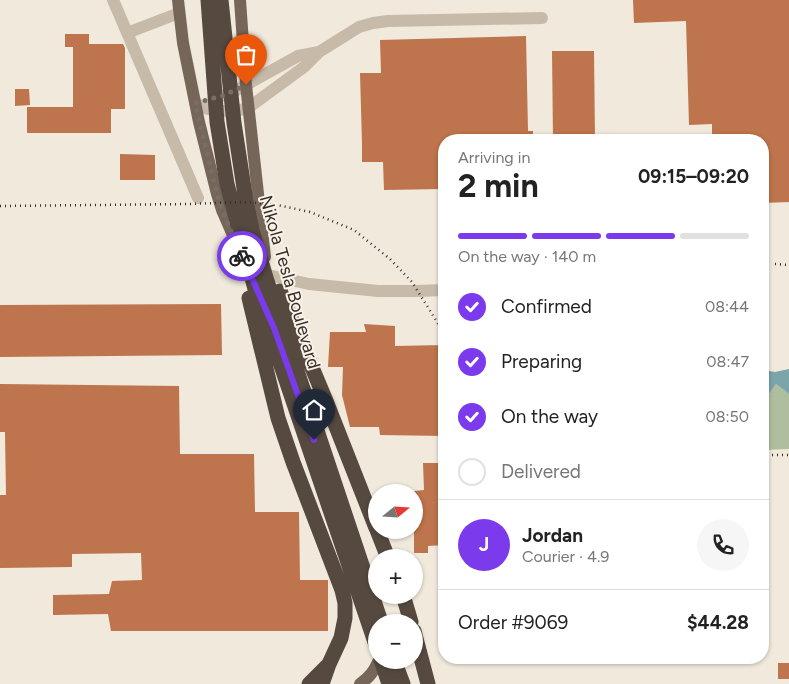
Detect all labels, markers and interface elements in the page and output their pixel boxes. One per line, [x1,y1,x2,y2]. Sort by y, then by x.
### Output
pin [225,34,267,85]
icon: bag [232,41,260,69]
text: Arriving in [458,148,530,167]
text: 09:15–09:20 [638,165,749,188]
text: 2 min [458,167,539,205]
street label: Nikola Tesla Boulevard [255,193,325,371]
courier [217,231,267,281]
icon: bike [228,242,256,270]
text: On the way · 140 m [458,247,596,266]
icon: check [458,293,486,321]
text: Confirmed [501,295,592,318]
text: 08:44 [705,297,749,316]
icon: check [458,348,486,376]
text: Preparing [501,350,582,373]
text: 08:47 [706,352,749,371]
pin [293,389,335,440]
icon: home [300,396,328,424]
icon: check [458,403,486,431]
text: On the way [501,405,598,428]
text: 08:50 [705,407,749,426]
text: Delivered [501,460,581,483]
north arrow [368,484,422,539]
map controls [368,484,423,669]
button: phone [697,519,749,571]
text: Jordan [522,524,583,547]
text: J [479,533,489,556]
text: Courier · 4.9 [522,547,609,566]
button: + [368,549,423,604]
text: Order #9069 [458,611,568,634]
text: $44.28 [687,611,749,634]
button: − [368,614,423,669]

